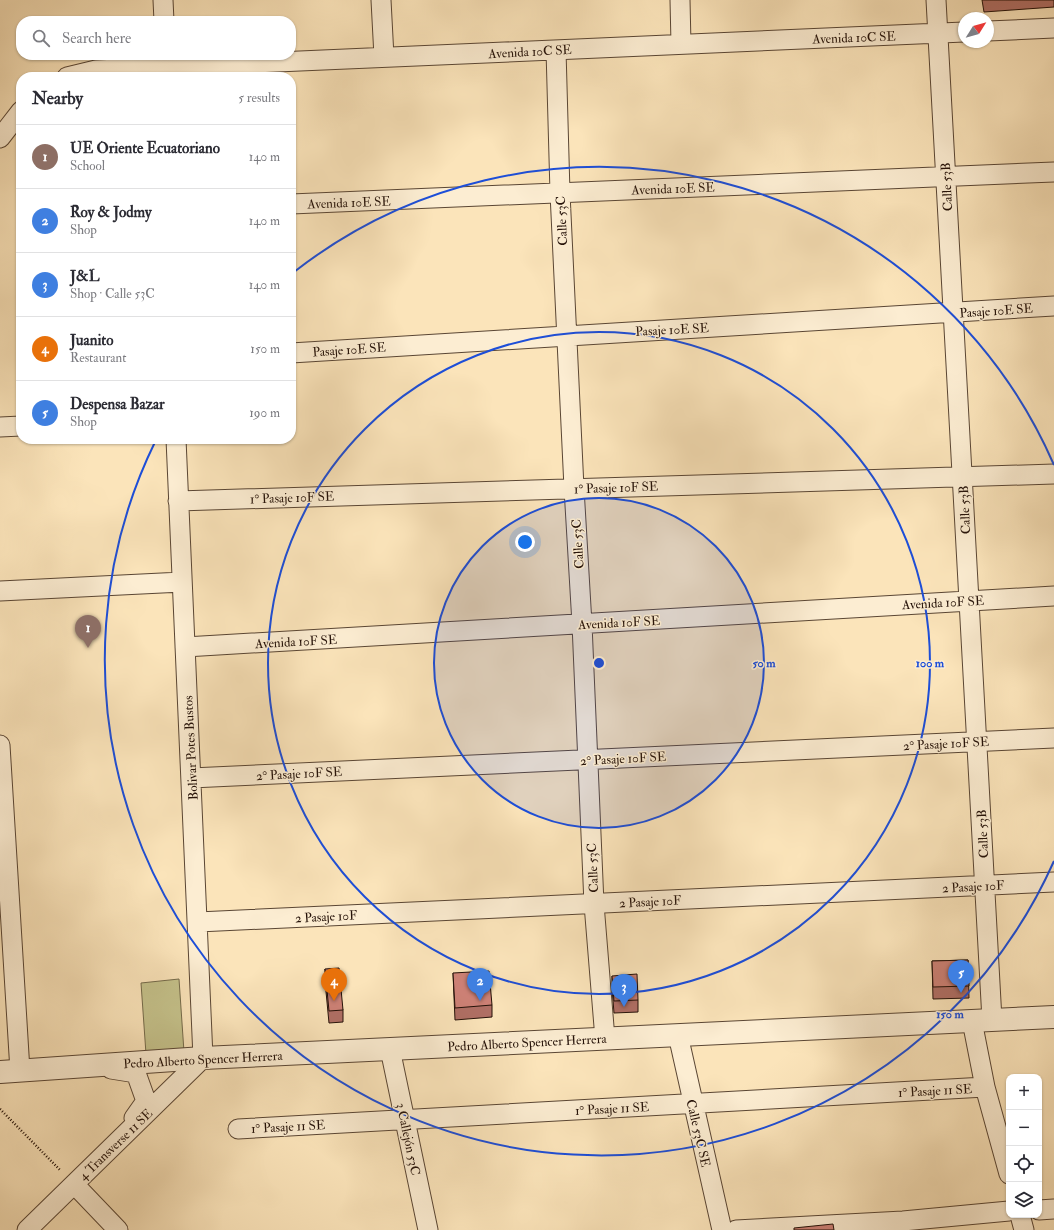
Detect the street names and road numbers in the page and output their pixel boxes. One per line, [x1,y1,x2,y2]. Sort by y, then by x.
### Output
street label: Avenida 10C SE [811,29,896,47]
street label: Avenida 10C SE [487,42,572,62]
street label: Calle 53B [938,162,956,212]
street label: Avenida 10E SE [630,180,715,198]
street label: Avenida 10E SE [306,194,391,212]
street label: Calle 53C [553,196,571,246]
street label: Pasaje 10E SE [959,300,1033,322]
street label: Pasaje 10E SE [635,320,709,340]
street label: Pasaje 10E SE [312,339,386,361]
street label: 1° Pasaje 10F SE [574,479,658,497]
street label: Calle 53B [956,485,974,535]
street label: 1° Pasaje 10F SE [250,489,334,507]
street label: Calle 53C [568,519,588,569]
street label: Avenida 10F SE [901,593,985,613]
street label: Avenida 10F SE [577,613,661,633]
street label: Avenida 10F SE [254,632,338,652]
street label: Bolivar Potes Bustos [180,695,202,801]
street label: 2° Pasaje 10F SE [903,734,990,754]
street label: 2° Pasaje 10F SE [580,749,667,769]
street label: 2° Pasaje 10F SE [256,764,343,784]
street label: Calle 53B [974,809,992,859]
street label: Calle 53C [584,843,602,893]
street label: 2 Pasaje 10F [942,877,1005,897]
street label: 2 Pasaje 10F [619,892,682,912]
street label: 2 Pasaje 10F [295,907,358,927]
street label: Pedro Alberto Spencer Herrera [447,1031,608,1056]
street label: Pedro Alberto Spencer Herrera [123,1048,284,1073]
street label: 1° Pasaje 11 SE [898,1081,973,1101]
street label: Calle 53C SE [682,1098,714,1169]
street label: 1° Pasaje 11 SE [575,1099,650,1119]
street label: 3 Callejón 53C [393,1102,423,1177]
street label: 4 Transverse 11 SE [75,1106,156,1184]
street label: 1° Pasaje 11 SE [251,1117,326,1137]

